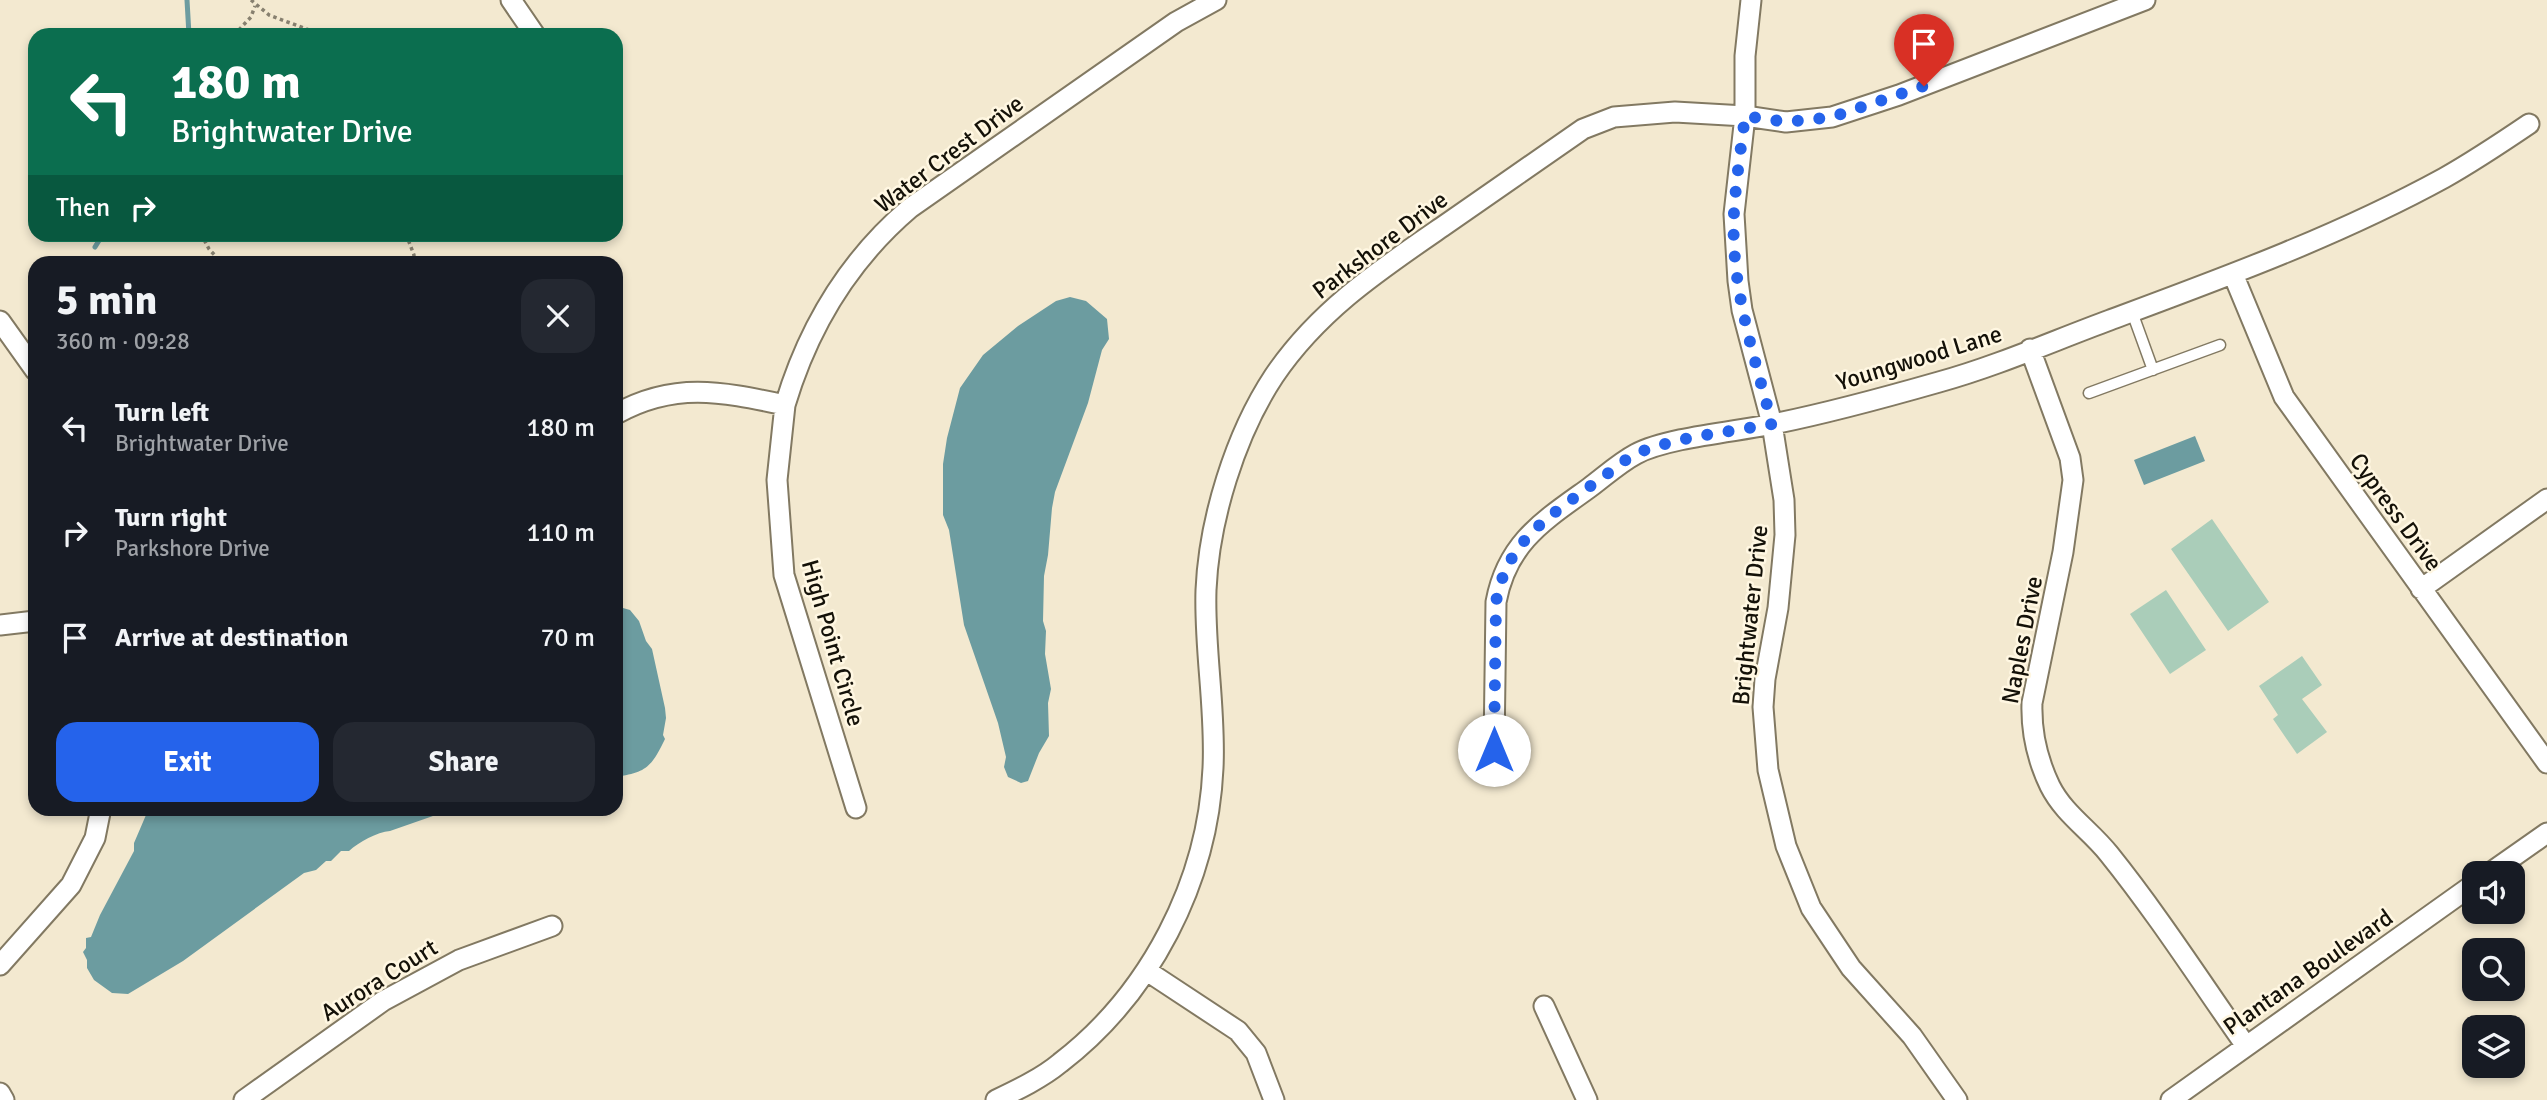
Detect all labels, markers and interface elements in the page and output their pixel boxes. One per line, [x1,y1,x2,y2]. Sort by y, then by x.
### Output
pin [1894,14,1954,86]
icon: arrive [1905,25,1943,63]
text: 180 m [171,52,301,112]
icon: left [56,56,147,147]
street label: Water Crest Drive [869,88,1029,220]
text: Brightwater Drive [171,112,413,151]
street label: Parkshore Drive [1306,184,1454,306]
icon: right [124,189,162,227]
text: Then [56,192,110,224]
text: 5 min [56,275,157,326]
button: close [521,279,595,353]
street label: Youngwood Lane [1833,319,2005,397]
text: 360 m · 09:28 [56,327,190,356]
text: Turn left [115,397,209,429]
icon: left [56,409,94,447]
text: 180 m [526,412,595,444]
text: Brightwater Drive [115,429,289,458]
street label: Cypress Drive [2343,447,2449,577]
text: Turn right [115,502,227,534]
icon: right [56,514,94,552]
text: 110 m [526,517,595,549]
street label: Brightwater Drive [1726,523,1774,707]
text: Parkshore Drive [115,534,270,563]
street label: High Point Circle [795,556,871,730]
street label: Naples Drive [1995,574,2049,706]
icon: arrive [56,619,94,657]
text: Arrive at destination [115,622,348,654]
text: 70 m [540,622,595,654]
position arrow [1457,713,1531,787]
button: Exit [56,722,319,802]
button: Share [333,722,595,802]
map controls [2462,861,2525,1078]
button: sound [2462,861,2525,924]
street label: Plantana Boulevard [2217,902,2399,1042]
street label: Aurora Court [315,932,443,1028]
button: search [2462,938,2525,1001]
button: layers [2462,1015,2525,1078]

